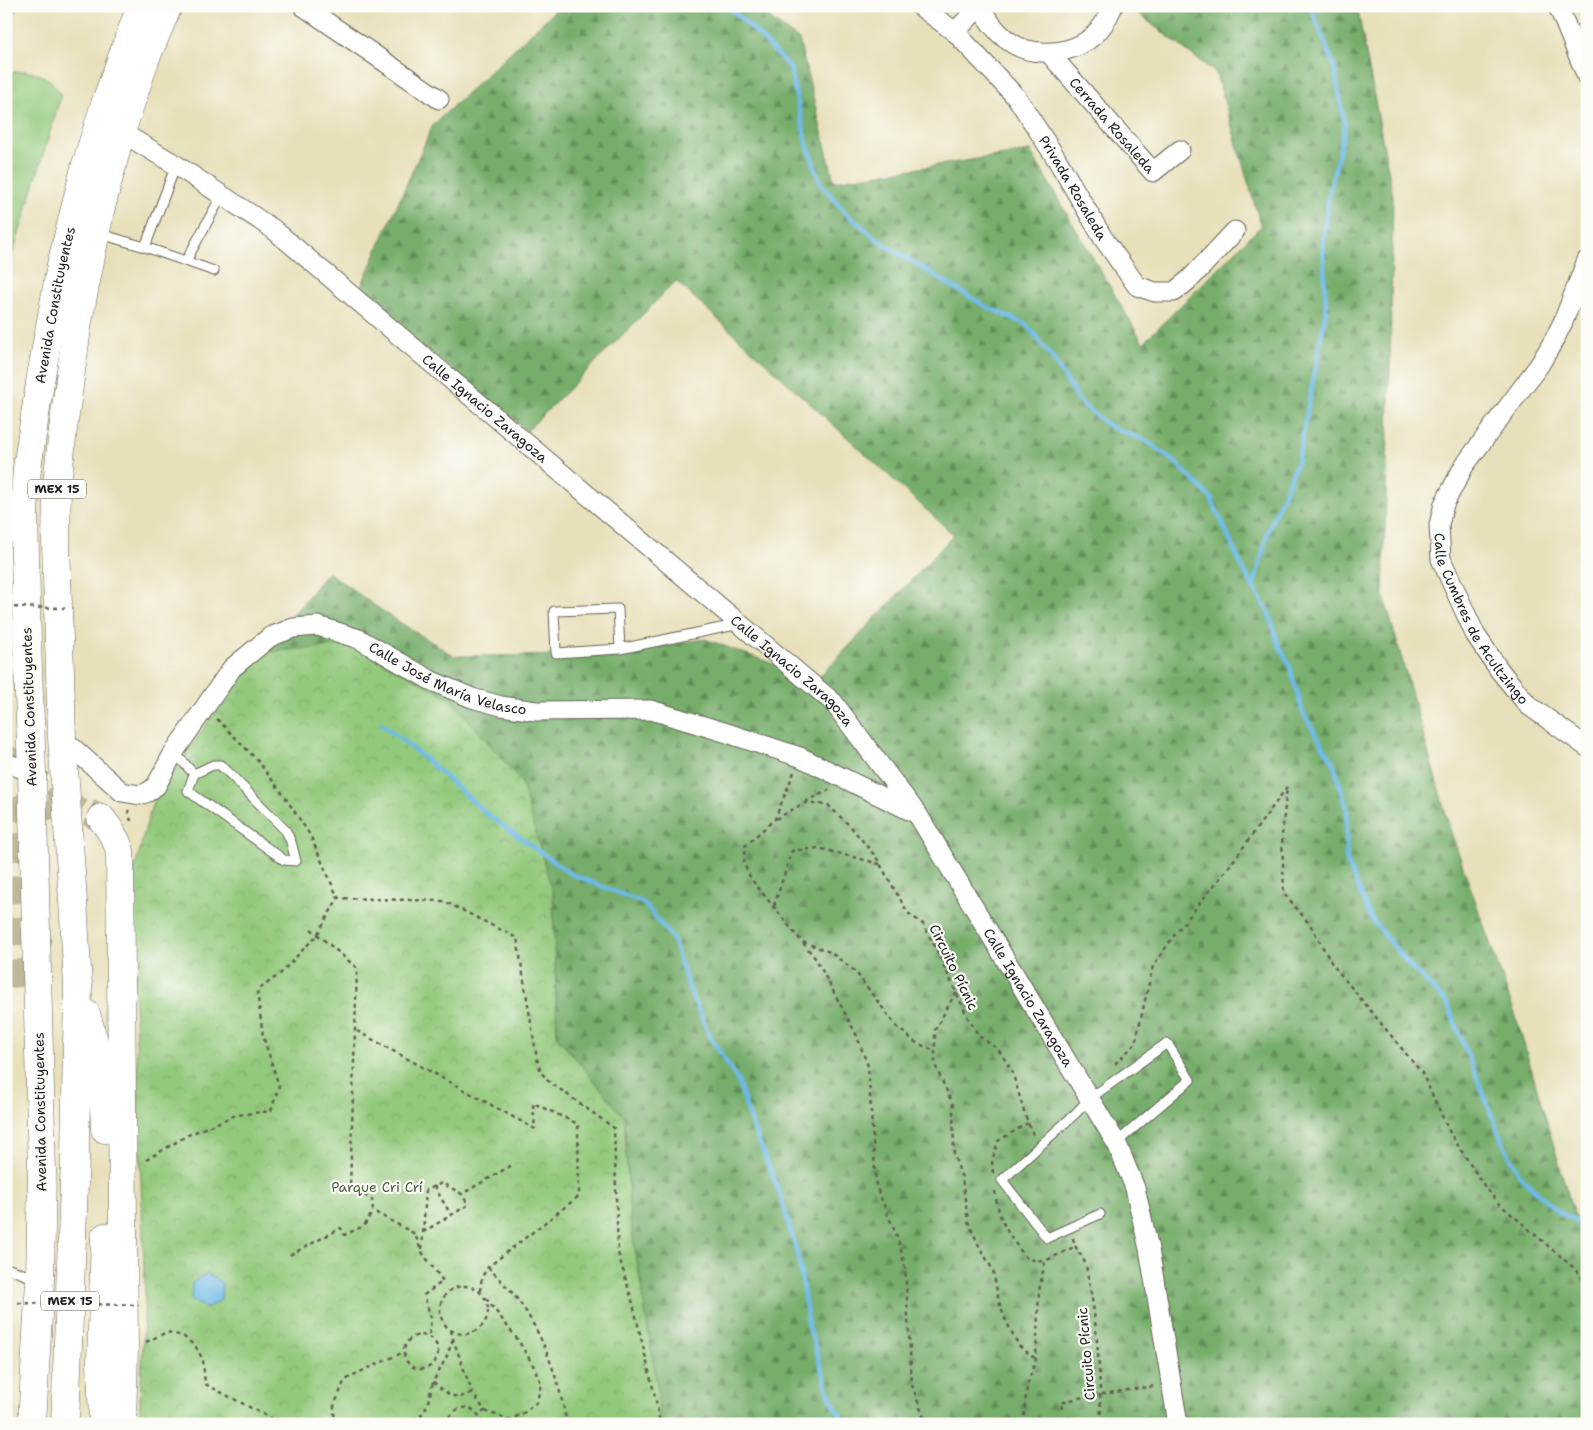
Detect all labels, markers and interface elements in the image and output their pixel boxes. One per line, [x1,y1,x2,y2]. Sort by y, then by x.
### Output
street label: Cerrada Rosaleda [1065,74,1159,177]
street label: Privada Rosaleda [1035,132,1111,244]
street label: Avenida Constituyentes [31,225,79,385]
street label: Calle Ignacio Zaragoza [419,350,552,467]
road number: MEX 15 [28,479,86,498]
street label: Calle Cumbres de Acultzingo [1430,532,1533,708]
street label: Calle Ignacio Zaragoza [727,611,857,730]
street label: Avenida Constituyentes [17,627,41,787]
street label: Calle José María Velasco [366,638,528,719]
street label: Circuito Pícnic [925,921,983,1013]
street label: Calle Ignacio Zaragoza [980,925,1077,1070]
street label: Avenida Constituyentes [30,1032,50,1192]
park label: Parque Cri Crí [331,1178,423,1196]
road number: MEX 15 [41,1292,99,1310]
street label: Circuito Pícnic [1073,1307,1099,1401]

